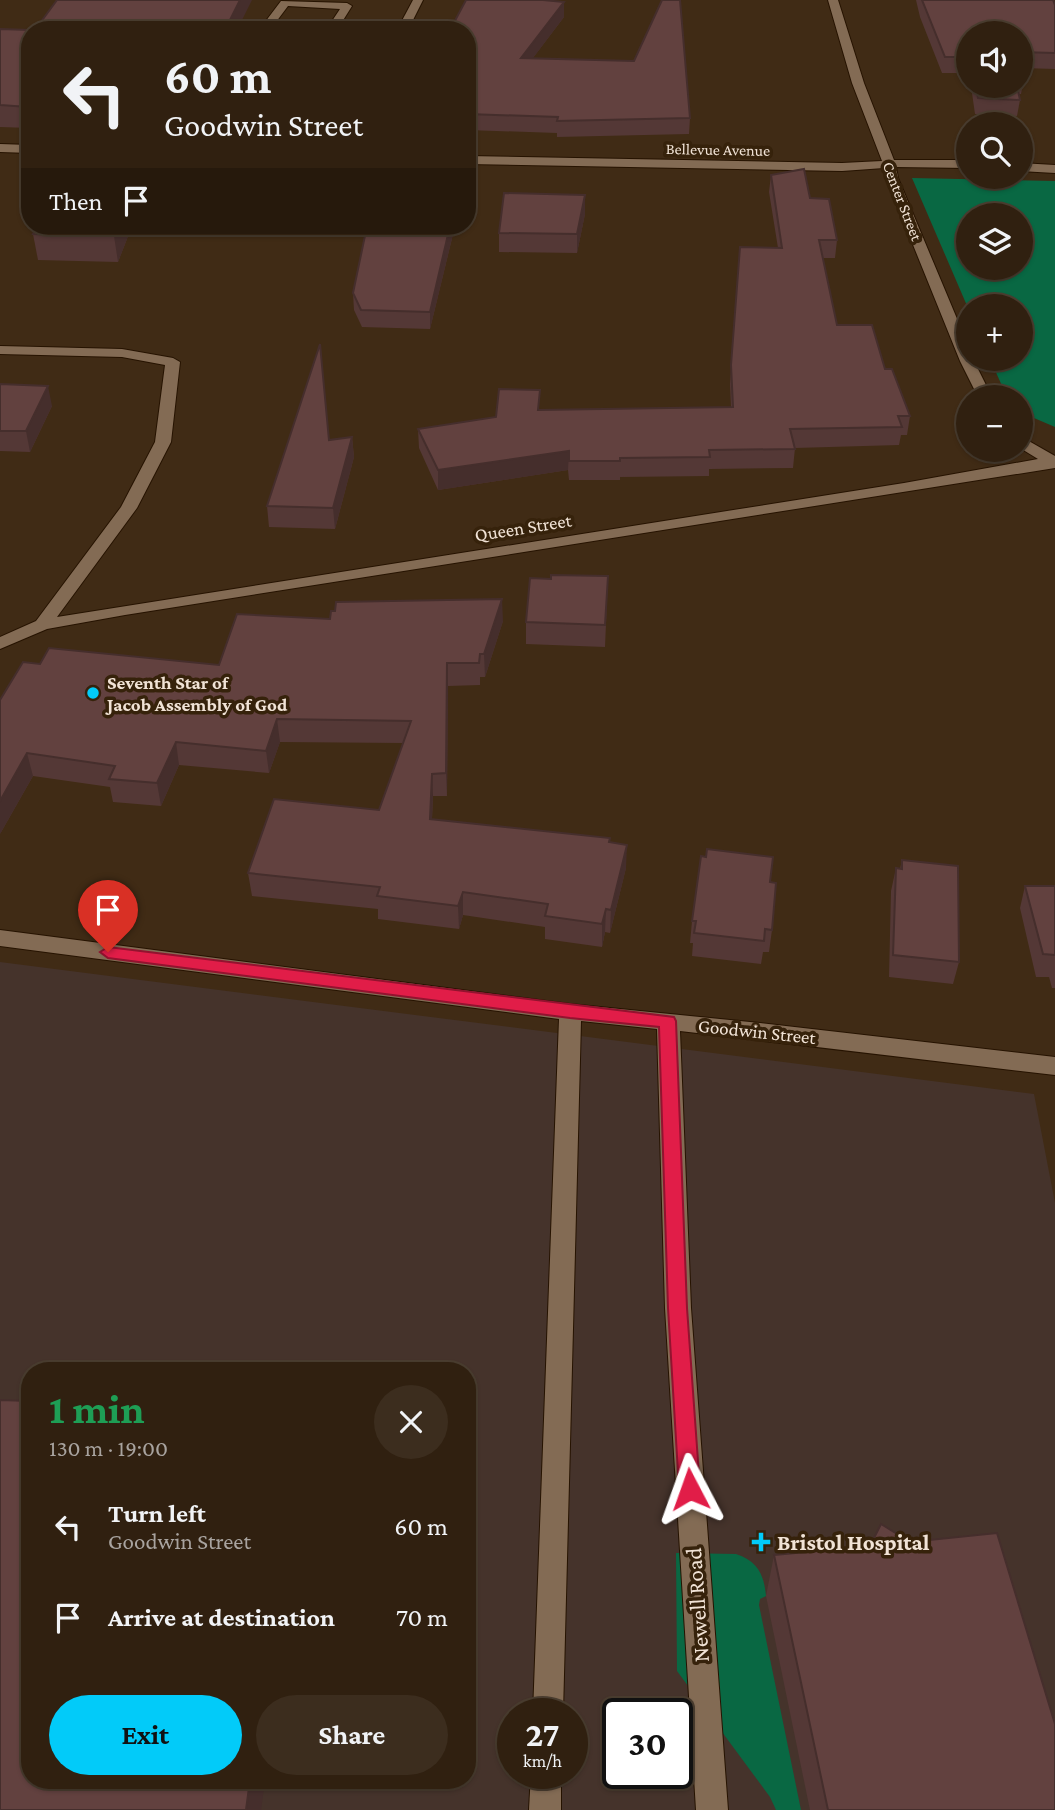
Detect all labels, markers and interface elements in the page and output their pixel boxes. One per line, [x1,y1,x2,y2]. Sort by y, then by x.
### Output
map controls [956,21,1033,462]
button: sound [956,21,1033,98]
icon: left [49,49,140,140]
text: 60 m [164,49,271,104]
text: Goodwin Street [164,107,363,143]
button: search [956,112,1033,189]
street label: Bellevue Avenue [666,140,770,159]
street label: Center Street [880,159,926,244]
icon: arrive [117,182,155,220]
text: Then [49,187,103,216]
button: layers [956,203,1033,280]
button: + [956,294,1033,371]
button: − [956,385,1033,462]
street label: Queen Street [473,509,574,546]
place label: Seventh Star of Jacob Assembly of God [105,672,288,715]
marker: Seventh Star of Jacob Assembly of God [85,685,101,701]
pin [78,880,138,952]
icon: arrive [89,891,127,929]
street label: Goodwin Street [697,1015,817,1048]
text: 1 min [49,1385,145,1432]
button: close [374,1385,448,1459]
text: 130 m · 19:00 [49,1435,168,1461]
position arrow [653,1452,727,1526]
text: Turn left [108,1499,206,1528]
icon: left [49,1508,87,1546]
text: 60 m [394,1512,448,1541]
text: Goodwin Street [108,1528,251,1554]
place label: Bristol Hospital [777,1529,930,1555]
marker: Bristol Hospital [751,1532,771,1552]
street label: Newell Road [680,1547,714,1663]
icon: arrive [49,1599,87,1637]
text: Arrive at destination [108,1603,335,1632]
text: 70 m [396,1603,448,1632]
button: Exit [49,1695,242,1775]
button: Share [256,1695,448,1775]
speed limit sign: 30 [602,1698,693,1789]
text: 27 [526,1715,559,1754]
text: km/h [523,1751,562,1771]

